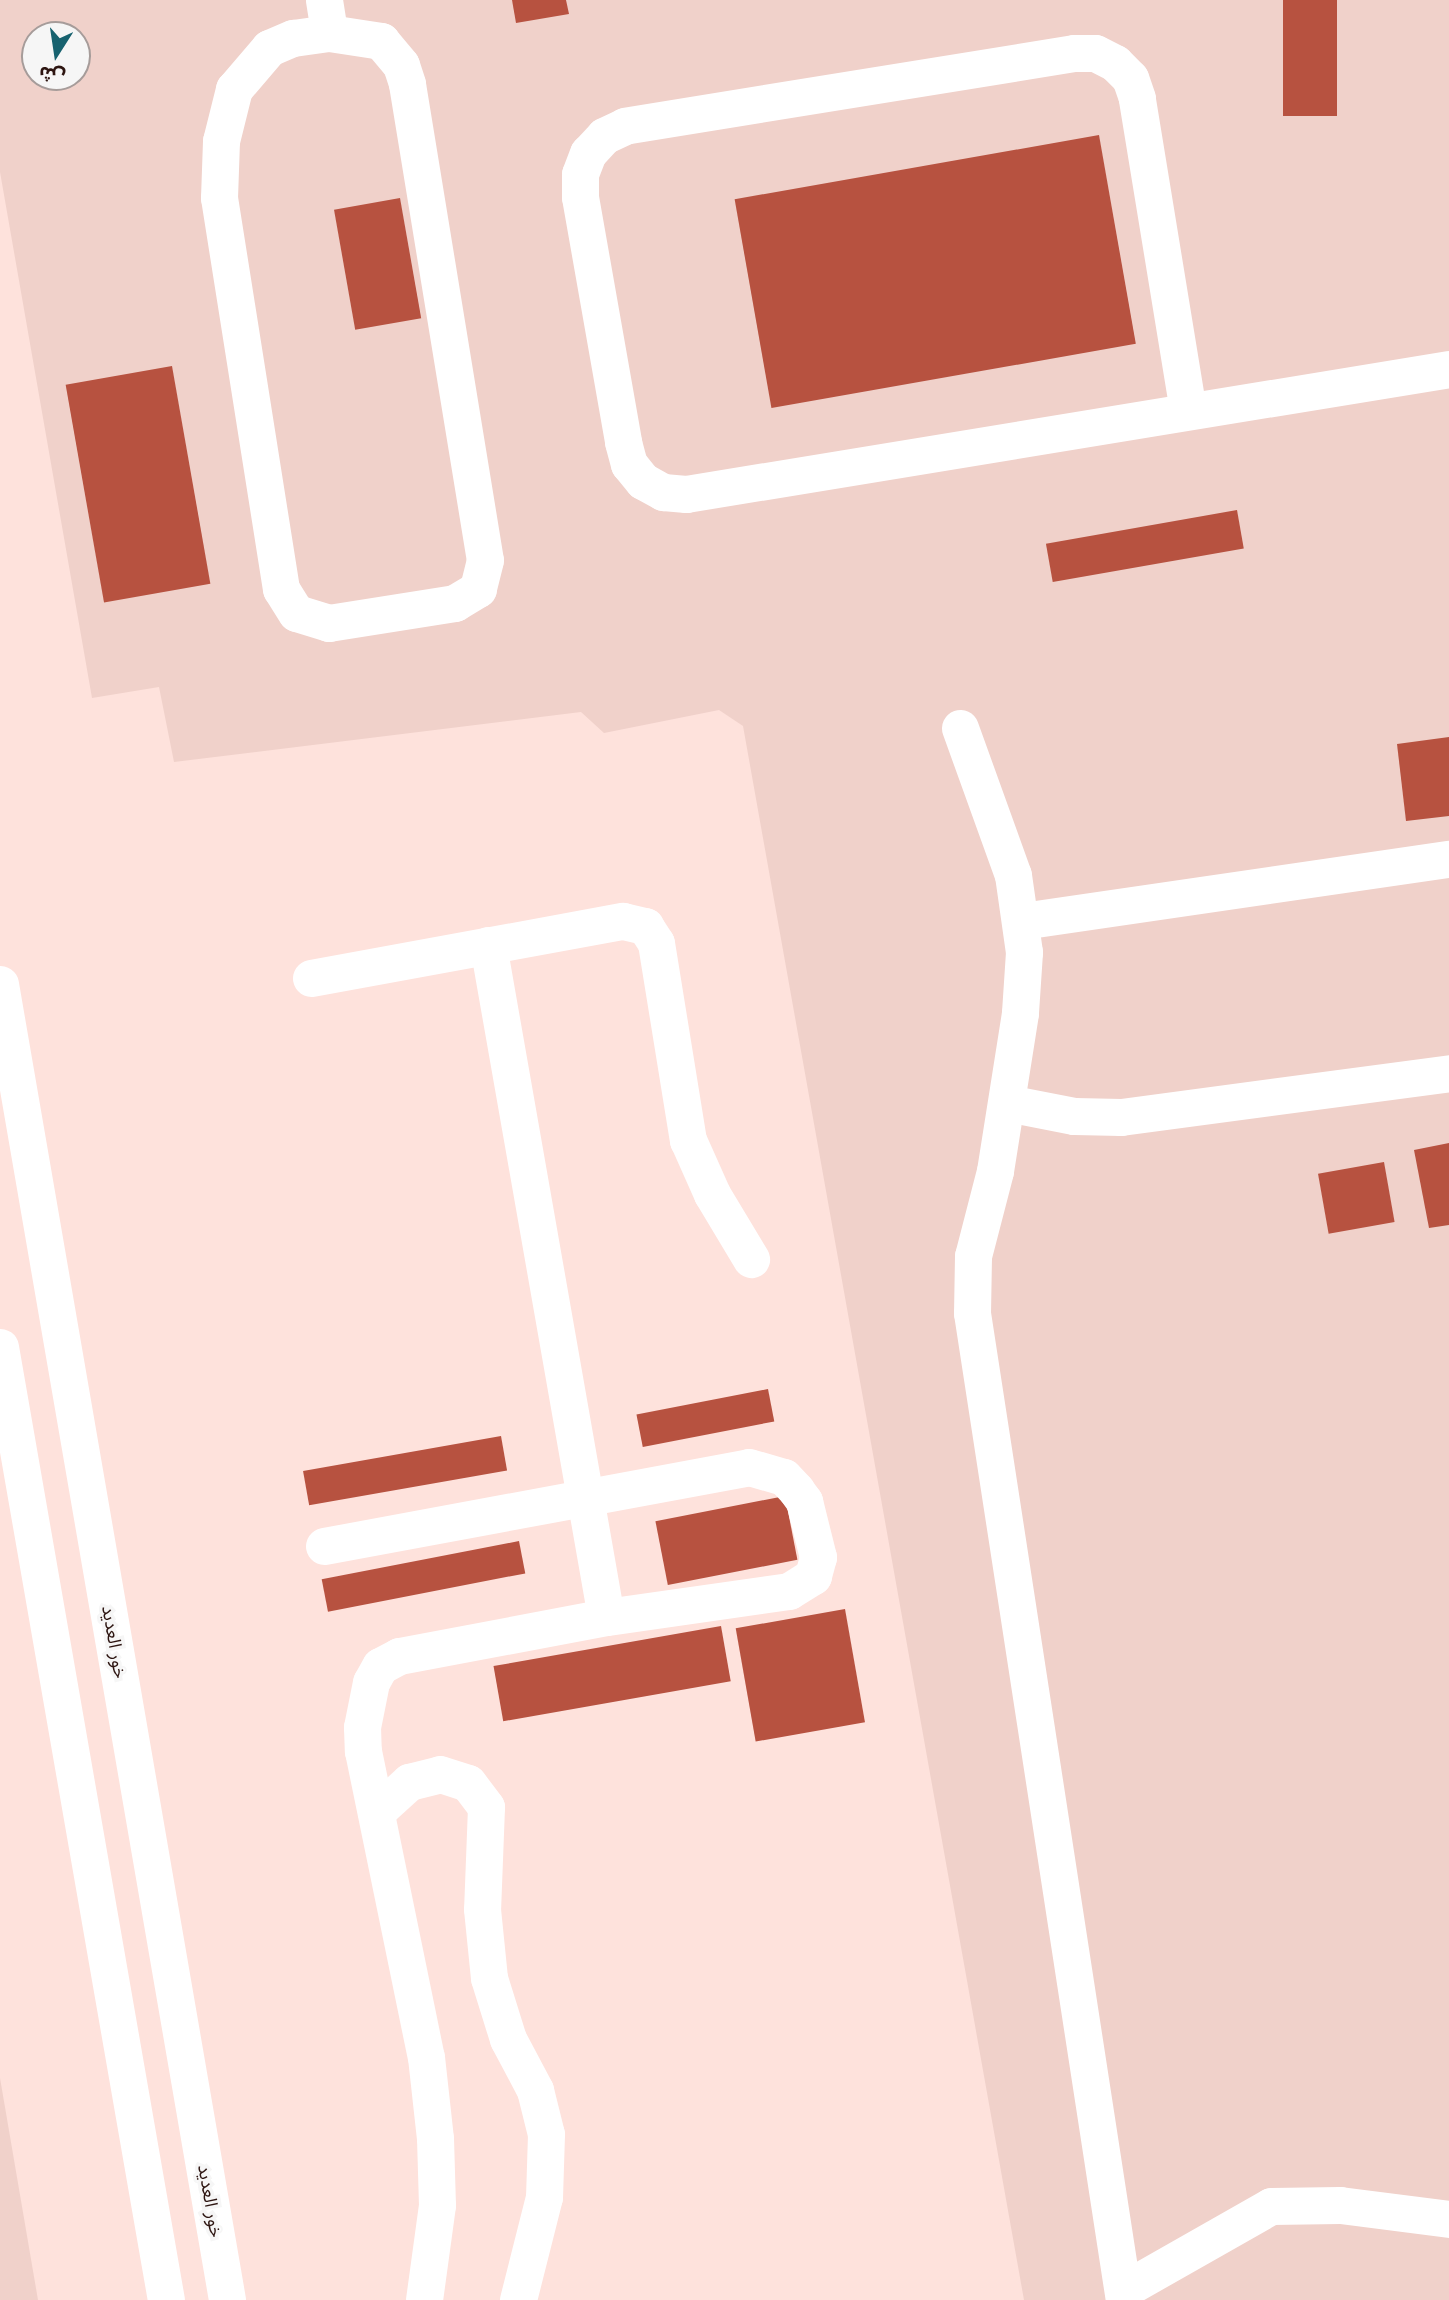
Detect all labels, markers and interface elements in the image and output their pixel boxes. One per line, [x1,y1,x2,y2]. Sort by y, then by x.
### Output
north arrow [21,21,91,91]
text: ش [37,61,67,89]
street label: خور العديد [97,1604,131,1680]
street label: خور العديد [193,2163,227,2239]

